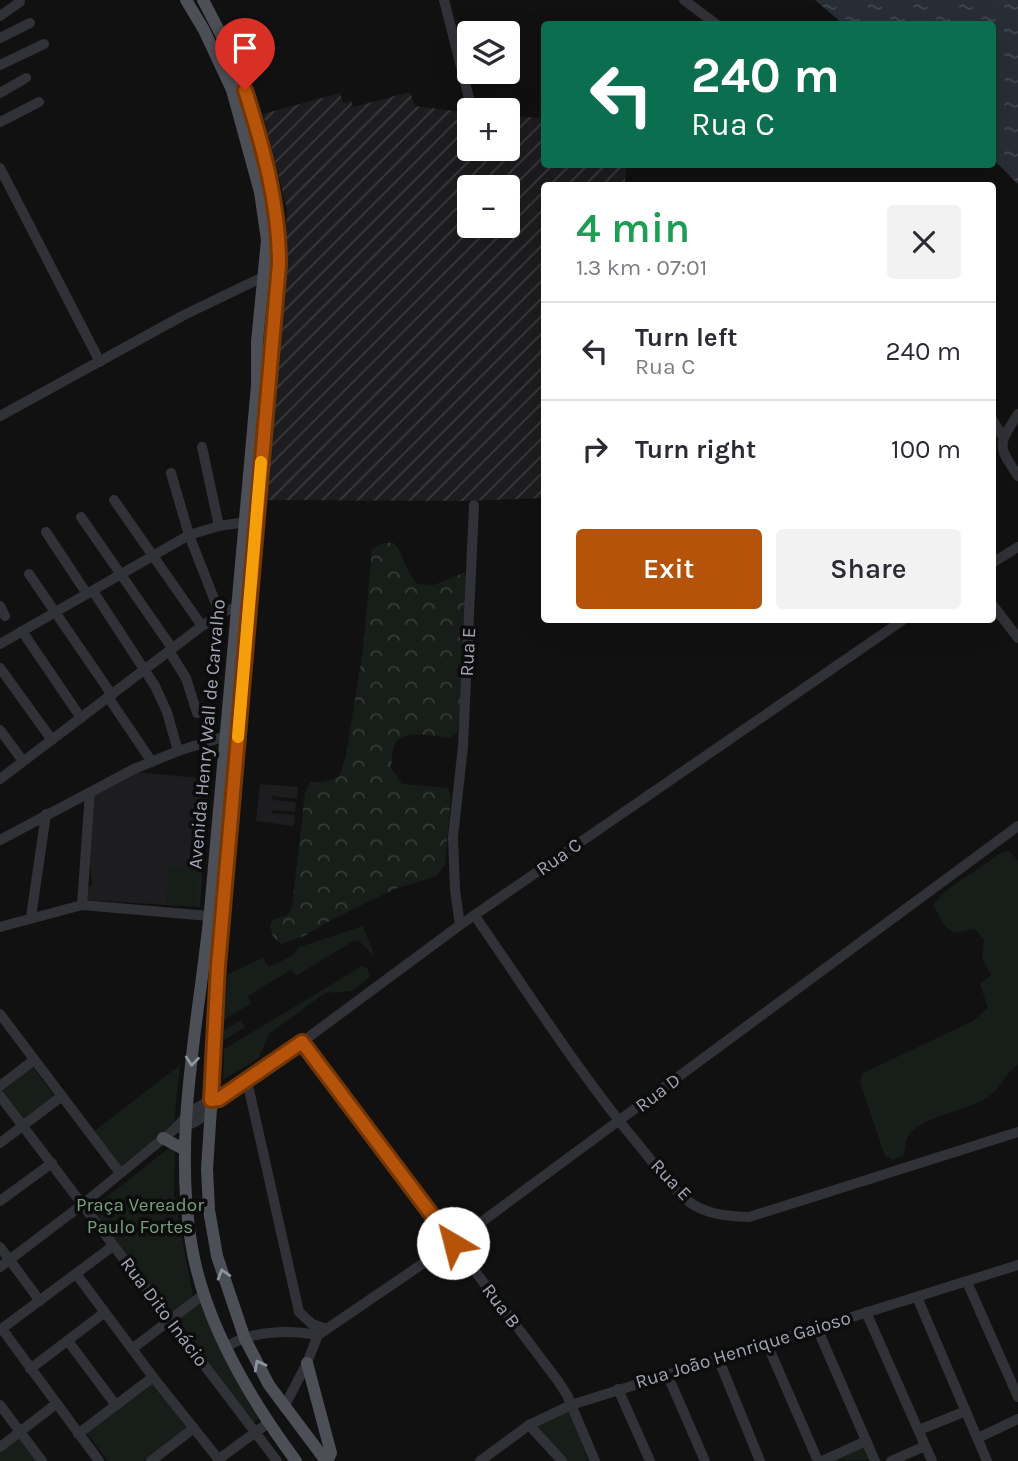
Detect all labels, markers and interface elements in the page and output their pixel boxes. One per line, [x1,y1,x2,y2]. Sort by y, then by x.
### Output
pin [215,18,275,90]
map controls [457,21,520,238]
button: layers [457,21,520,84]
icon: arrive [226,29,264,67]
text: 240 m [691,47,840,104]
icon: left [576,49,667,140]
button: + [457,98,520,161]
text: Rua C [691,106,775,143]
button: − [457,175,520,238]
text: 4 min [576,203,690,253]
button: close [887,205,961,279]
text: 1.3 km · 07:01 [576,254,707,281]
text: Turn left [635,322,737,353]
icon: left [576,332,614,370]
text: 240 m [885,336,961,367]
text: Rua C [635,353,695,380]
icon: right [576,430,614,468]
text: Turn right [635,434,756,465]
text: 100 m [891,434,961,465]
button: Exit [576,529,762,609]
button: Share [776,529,961,609]
street label: Avenida Henry Wall de Carvalho [184,598,230,870]
street label: Rua E [456,627,480,677]
street label: Rua C [532,834,586,880]
one-way arrow [184,1056,199,1067]
street label: Rua D [631,1069,685,1117]
street label: Rua E [646,1155,696,1205]
park label: Praça Vereador Paulo Fortes [76,1194,204,1238]
position arrow [416,1206,490,1280]
street label: Rua Dito Inácio [116,1253,212,1371]
one-way arrow [216,1269,231,1281]
street label: Rua B [477,1279,525,1333]
street label: Rua João Henrique Gaioso [633,1307,853,1393]
one-way arrow [254,1360,267,1372]

